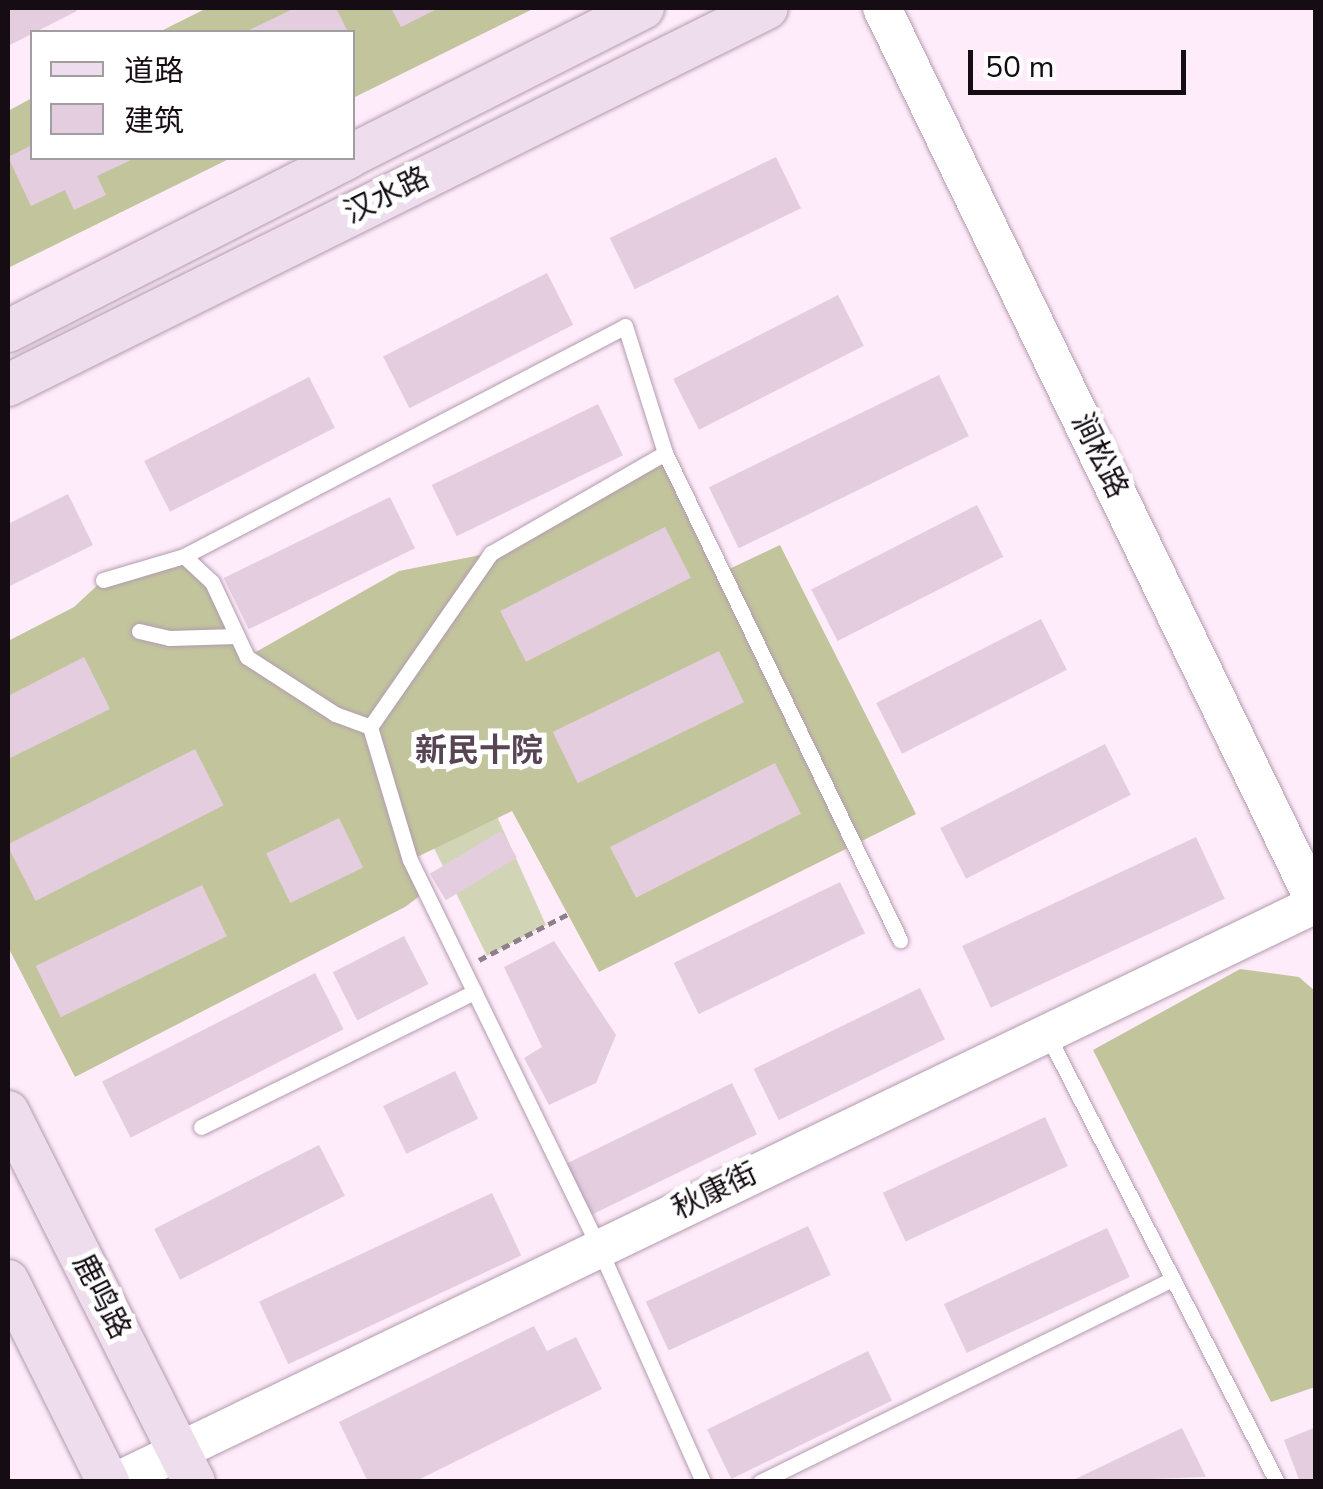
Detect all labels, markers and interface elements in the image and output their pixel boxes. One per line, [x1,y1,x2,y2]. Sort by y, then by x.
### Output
legend [30,30,355,160]
scale bar [973,30,1190,92]
text: 50 m [985,47,1054,88]
text: 道路 [124,51,184,92]
text: 建筑 [124,101,184,142]
street label: 汉水路 [339,160,435,232]
street label: 涧松路 [1063,408,1135,504]
district label: 新民十院 [415,732,543,770]
street label: 秋康街 [667,1156,763,1228]
street label: 鹿鸣路 [65,1249,137,1345]

